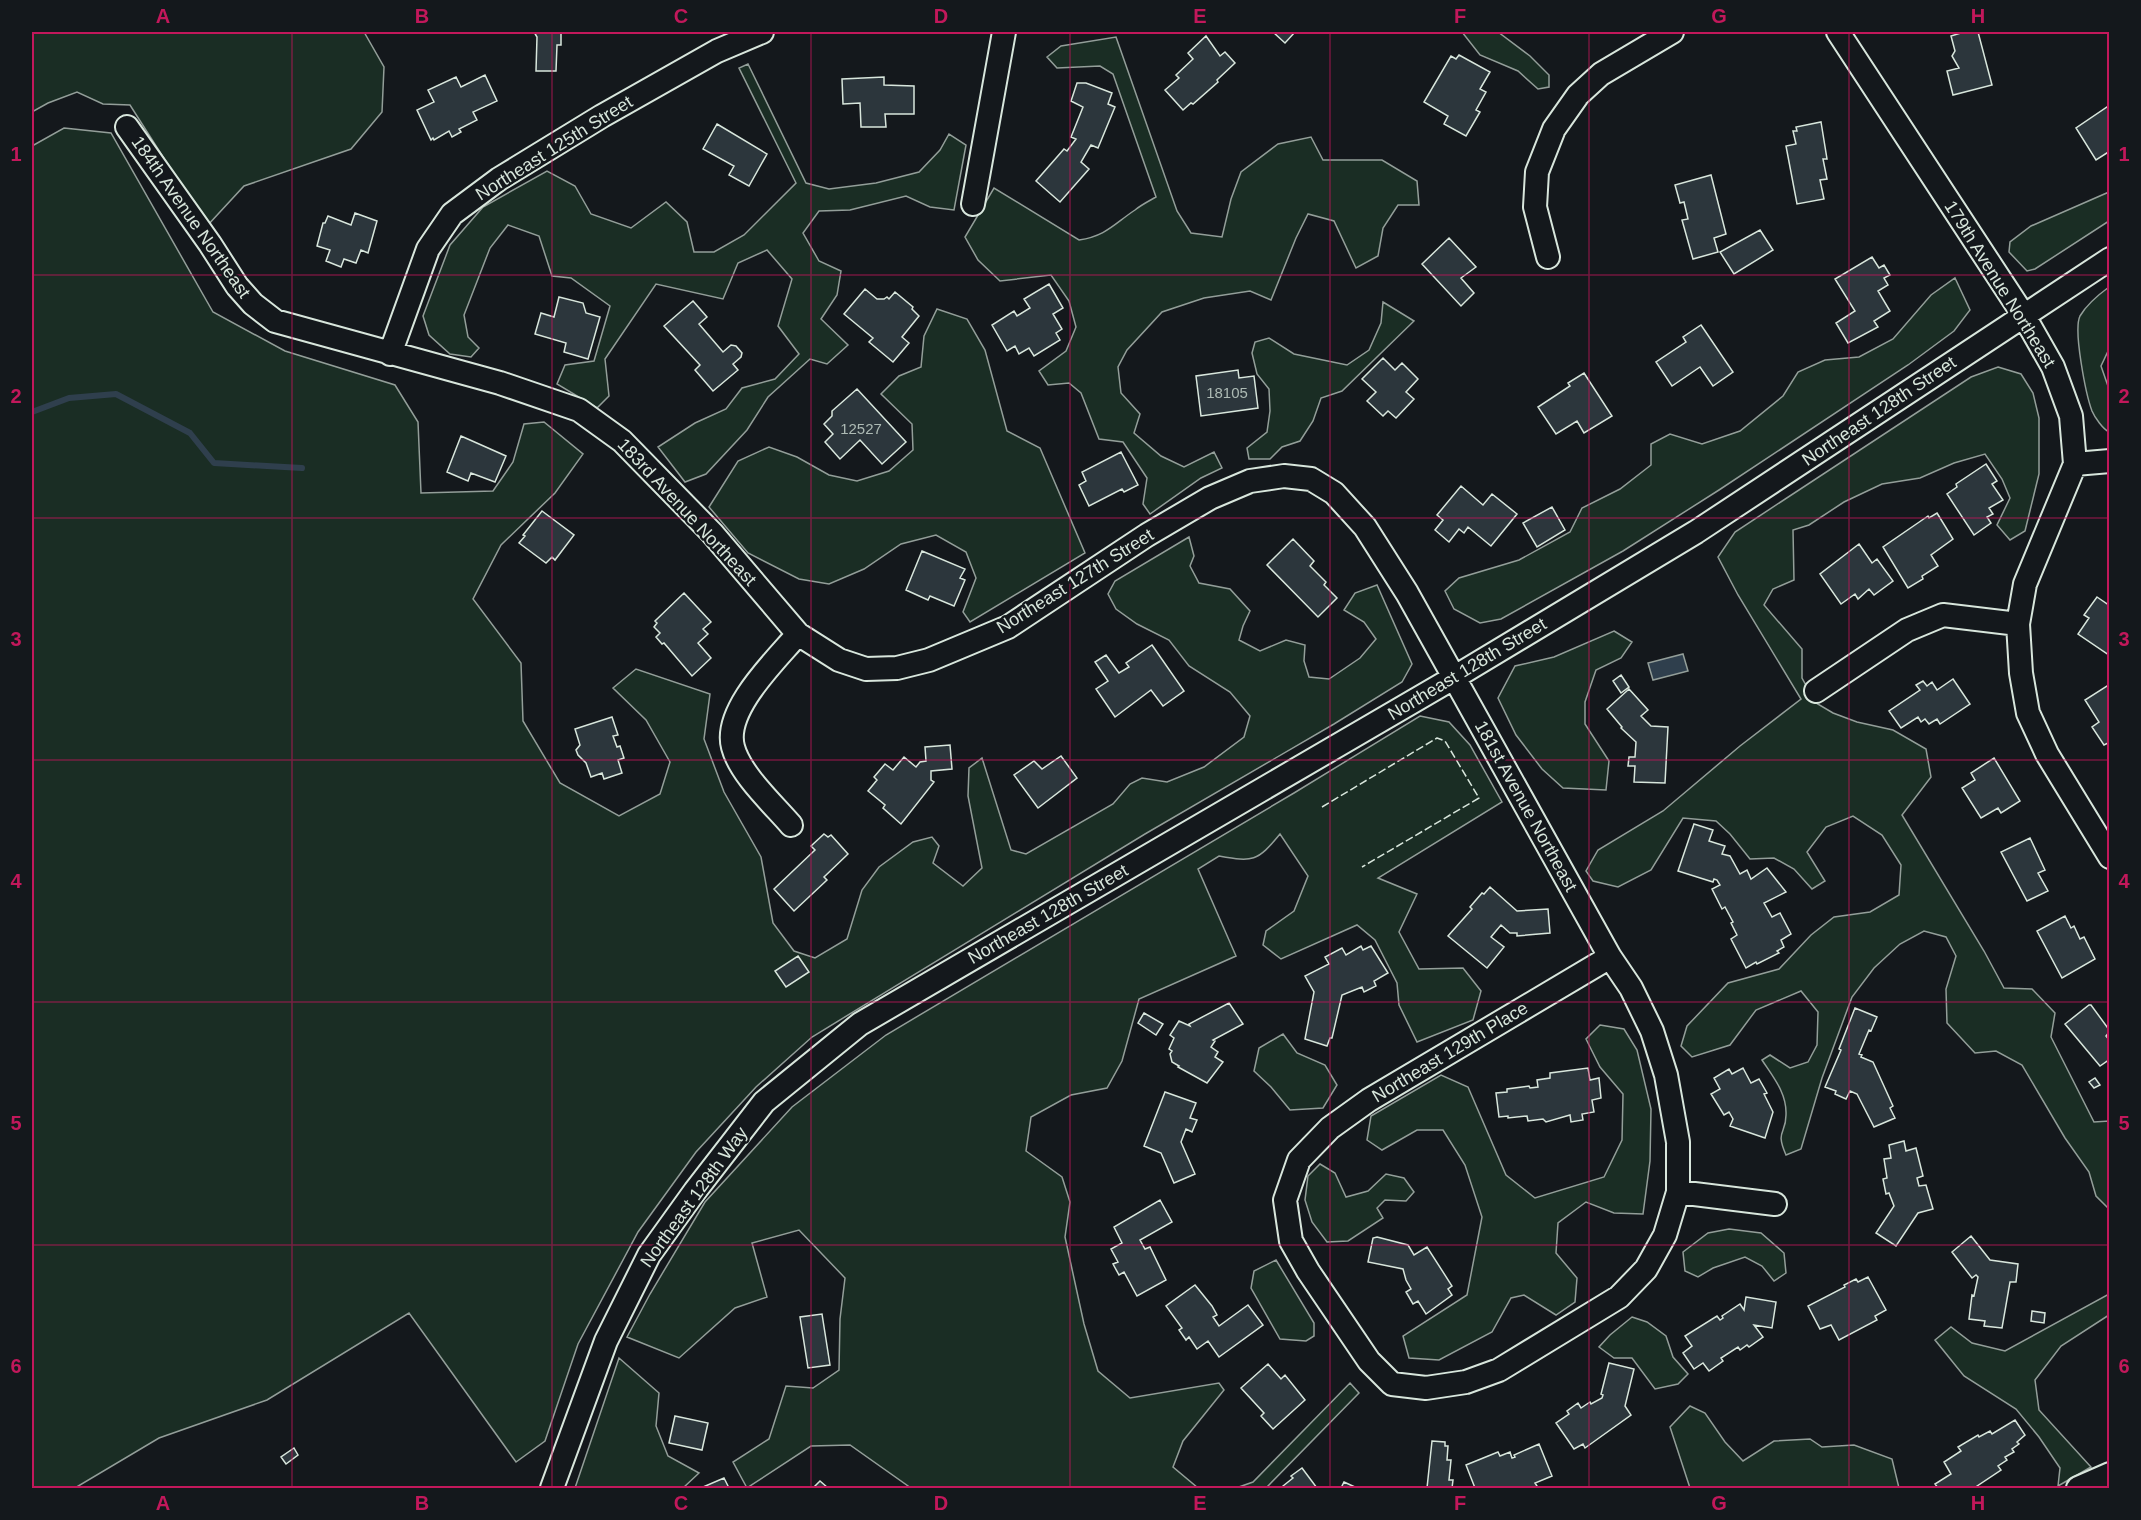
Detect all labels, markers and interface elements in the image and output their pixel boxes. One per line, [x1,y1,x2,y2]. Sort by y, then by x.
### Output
text: A [156,5,170,27]
text: B [415,5,429,27]
text: C [674,5,688,27]
text: D [934,5,948,27]
text: E [1193,5,1207,27]
text: F [1454,5,1466,27]
text: G [1711,5,1727,27]
text: H [1971,5,1985,27]
street label: Northeast 125th Street [472,92,636,204]
street label: 184th Avenue Northeast [128,132,254,302]
text: 1 [10,143,22,165]
text: 1 [2118,143,2130,165]
street label: 179th Avenue Northeast [1940,197,2060,371]
street label: Northeast 128th Street [1798,352,1960,470]
house number: 18105 [1206,384,1248,401]
text: 2 [10,385,22,407]
text: 2 [2118,385,2130,407]
house number: 12527 [840,420,882,437]
street label: 183rd Avenue Northeast [614,434,760,590]
street label: Northeast 127th Street [993,525,1157,637]
street label: Northeast 128th Street [1384,614,1550,724]
text: 3 [10,628,22,650]
text: 3 [2118,628,2130,650]
street label: 181st Avenue Northeast [1471,717,1581,895]
street label: Northeast 128th Street [965,860,1131,968]
text: 4 [10,870,22,892]
text: 4 [2118,870,2130,892]
street label: Northeast 129th Place [1369,998,1531,1106]
text: 5 [10,1112,22,1134]
text: 5 [2118,1112,2130,1134]
street label: Northeast 128th Way [636,1123,752,1271]
text: 6 [10,1355,22,1377]
text: 6 [2118,1355,2130,1377]
text: A [156,1492,170,1514]
text: B [415,1492,429,1514]
text: C [674,1492,688,1514]
text: D [934,1492,948,1514]
text: E [1193,1492,1207,1514]
text: F [1454,1492,1466,1514]
text: G [1711,1492,1727,1514]
text: H [1971,1492,1985,1514]

